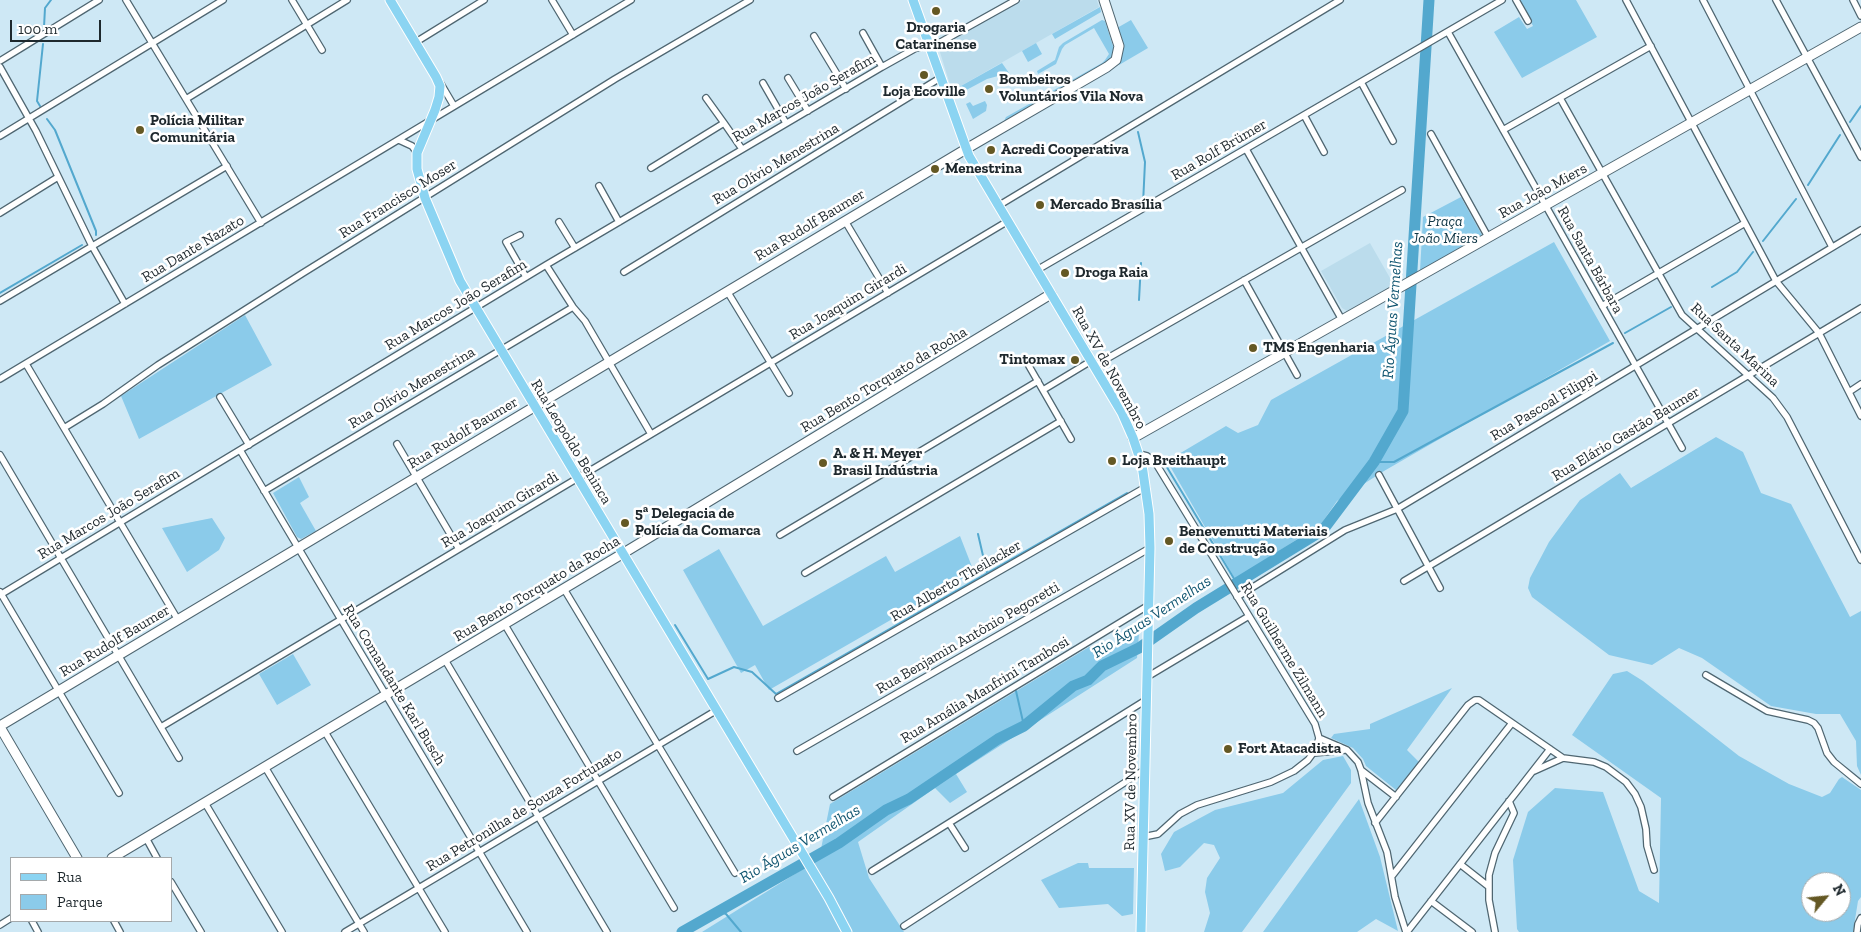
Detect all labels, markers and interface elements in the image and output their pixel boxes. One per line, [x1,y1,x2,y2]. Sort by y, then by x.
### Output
marker: Drogaria Catarinense [930,5,942,17]
scale bar [12,10,104,42]
place label: Drogaria Catarinense [895,19,977,54]
text: 100 m [18,20,57,38]
street label: Rua Marcos João Serafim [729,50,879,146]
marker: Loja Ecoville [918,69,930,81]
place label: Bombeiros Voluntários Vila Nova [999,71,1143,106]
place label: Loja Ecoville [883,83,965,101]
marker: Bombeiros Voluntários Vila Nova [983,83,995,95]
place label: Polícia Militar Comunitária [150,112,244,147]
street label: Rua Rolf Brümer [1168,115,1270,185]
street label: Rua Olívio Menestrina [710,119,842,209]
marker: Polícia Militar Comunitária [134,124,146,136]
place label: Acredi Cooperativa [1001,141,1129,159]
marker: Acredi Cooperativa [985,144,997,156]
street label: Rua Francisco Moser [336,156,460,242]
street label: Rua João Miers [1496,159,1590,223]
place label: Menestrina [945,160,1022,178]
marker: Menestrina [929,163,941,175]
street label: Rua Rudolf Baumer [752,185,868,265]
place label: Mercado Brasília [1050,196,1162,214]
marker: Mercado Brasília [1034,199,1046,211]
street label: Rua Santa Bárbara [1553,203,1627,317]
street label: Rua Dante Nazato [139,211,247,287]
park label: Praça João Miers [1412,213,1478,248]
water label: Rio Águas Vermelhas [1379,241,1407,379]
street label: Rua Marcos João Serafim [382,256,530,354]
street label: Rua Joaquim Girardi [786,260,910,344]
place label: Droga Raia [1075,264,1148,282]
marker: Droga Raia [1059,267,1071,279]
street label: Rua Santa Marina [1687,299,1783,391]
street label: Rua XV de Novembro [1068,304,1150,432]
street label: Rua Bento Torquato da Rocha [798,323,970,437]
place label: TMS Engenharia [1263,339,1375,357]
marker: TMS Engenharia [1247,342,1259,354]
street label: Rua Olívio Menestrina [346,343,478,433]
place label: Tintomax [999,351,1065,369]
marker: Tintomax [1069,354,1081,366]
street label: Rua Pascoal Filippi [1487,367,1601,445]
street label: Rua Leopoldo Beninca [527,376,615,508]
street label: Rua Elário Gastão Baumer [1549,383,1703,485]
street label: Rua Rudolf Baumer [405,393,521,473]
place label: A. & H. Meyer Brasil Indústria [833,445,938,480]
place label: Loja Breithaupt [1122,452,1226,470]
marker: Loja Breithaupt [1106,455,1118,467]
marker: A. & H. Meyer Brasil Indústria [817,457,829,469]
street label: Rua Marcos João Serafim [35,465,183,563]
street label: Rua Joaquim Girardi [438,468,562,552]
place label: 5ª Delegacia de Polícia da Comarca [635,505,761,540]
marker: 5ª Delegacia de Polícia da Comarca [619,517,631,529]
place label: Benevenutti Materiais de Construção [1179,523,1328,558]
street label: Rua Bento Torquato da Rocha [451,532,623,646]
marker: Benevenutti Materiais de Construção [1163,535,1175,547]
street label: Rua Alberto Theilacker [887,536,1025,626]
water label: Rio Águas Vermelhas [1089,572,1215,662]
street label: Rua Benjamin Antônio Pegoretti [873,578,1063,698]
street label: Rua Guilherme Zilmann [1236,579,1332,721]
street label: Rua Rudolf Baumer [57,601,173,681]
street label: Rua Comandante Karl Busch [339,601,449,769]
street label: Rua Amália Manfrini Tambosi [898,633,1072,747]
street label: Rua XV de Novembro [1121,713,1141,851]
place label: Fort Atacadista [1238,740,1341,758]
marker: Fort Atacadista [1222,743,1234,755]
street label: Rua Petronilha de Souza Fortunato [423,744,625,876]
water label: Rio Águas Vermelhas [736,800,864,888]
legend [10,857,172,922]
text: Rua [57,868,82,886]
north arrow [1801,872,1851,922]
text: N [1829,881,1849,899]
text: Parque [57,893,103,911]

